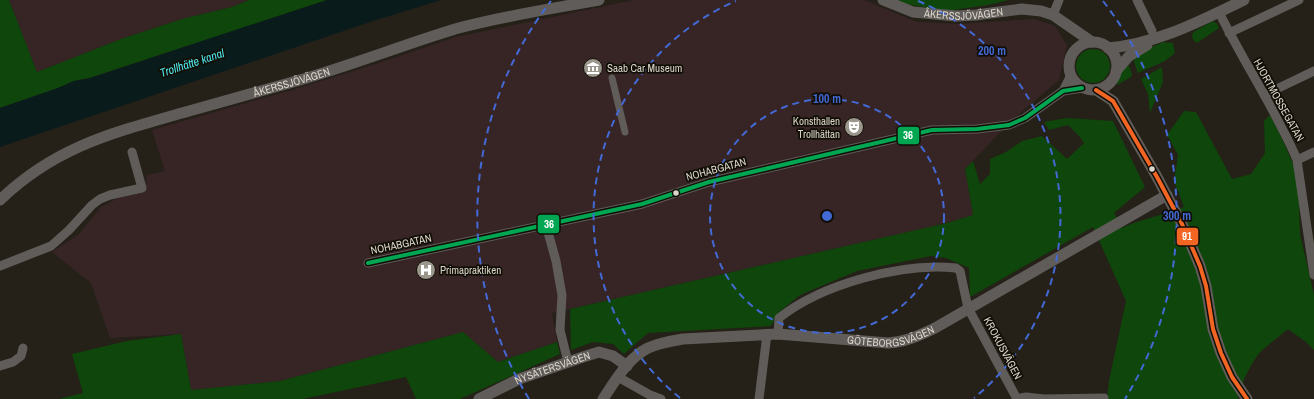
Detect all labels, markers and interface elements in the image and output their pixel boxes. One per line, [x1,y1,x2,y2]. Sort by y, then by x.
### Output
street label: ÅKERSSJÖVÄGEN [922,5,1004,23]
text: 200 m [978,43,1006,59]
water label: Trollhätte kanal [158,45,227,81]
street label: HJORTMOSSEGATAN [1251,56,1307,144]
museum icon: Saab Car Museum [582,57,604,79]
place label: Saab Car Museum [607,61,682,75]
street label: ÅKERSSJÖVÄGEN [251,64,332,100]
text: 100 m [813,91,841,107]
place label: Konsthallen Trollhättan [793,114,840,141]
theatre icon: Konsthallen Trollhättan [843,116,865,138]
line badge: 36 [897,126,920,145]
text: 36 [903,128,913,142]
street label: NOHABGATAN [684,154,748,184]
unlabelled marker [1147,164,1157,174]
unlabelled marker [671,188,681,198]
text: 300 m [1163,208,1191,224]
centre of rings [820,209,834,223]
line badge: 36 [537,214,560,234]
text: 36 [544,217,554,231]
line badge: 91 [1176,227,1199,246]
text: 91 [1182,229,1192,243]
street label: NOHABGATAN [369,231,433,257]
hospital icon: Primapraktiken [415,259,437,281]
place label: Primapraktiken [440,263,501,277]
street label: KROKUSVÄGEN [981,314,1025,382]
street label: GÖTEBORGSVÄGEN [846,322,936,350]
street label: NYSÄTERSVÄGEN [512,348,592,387]

